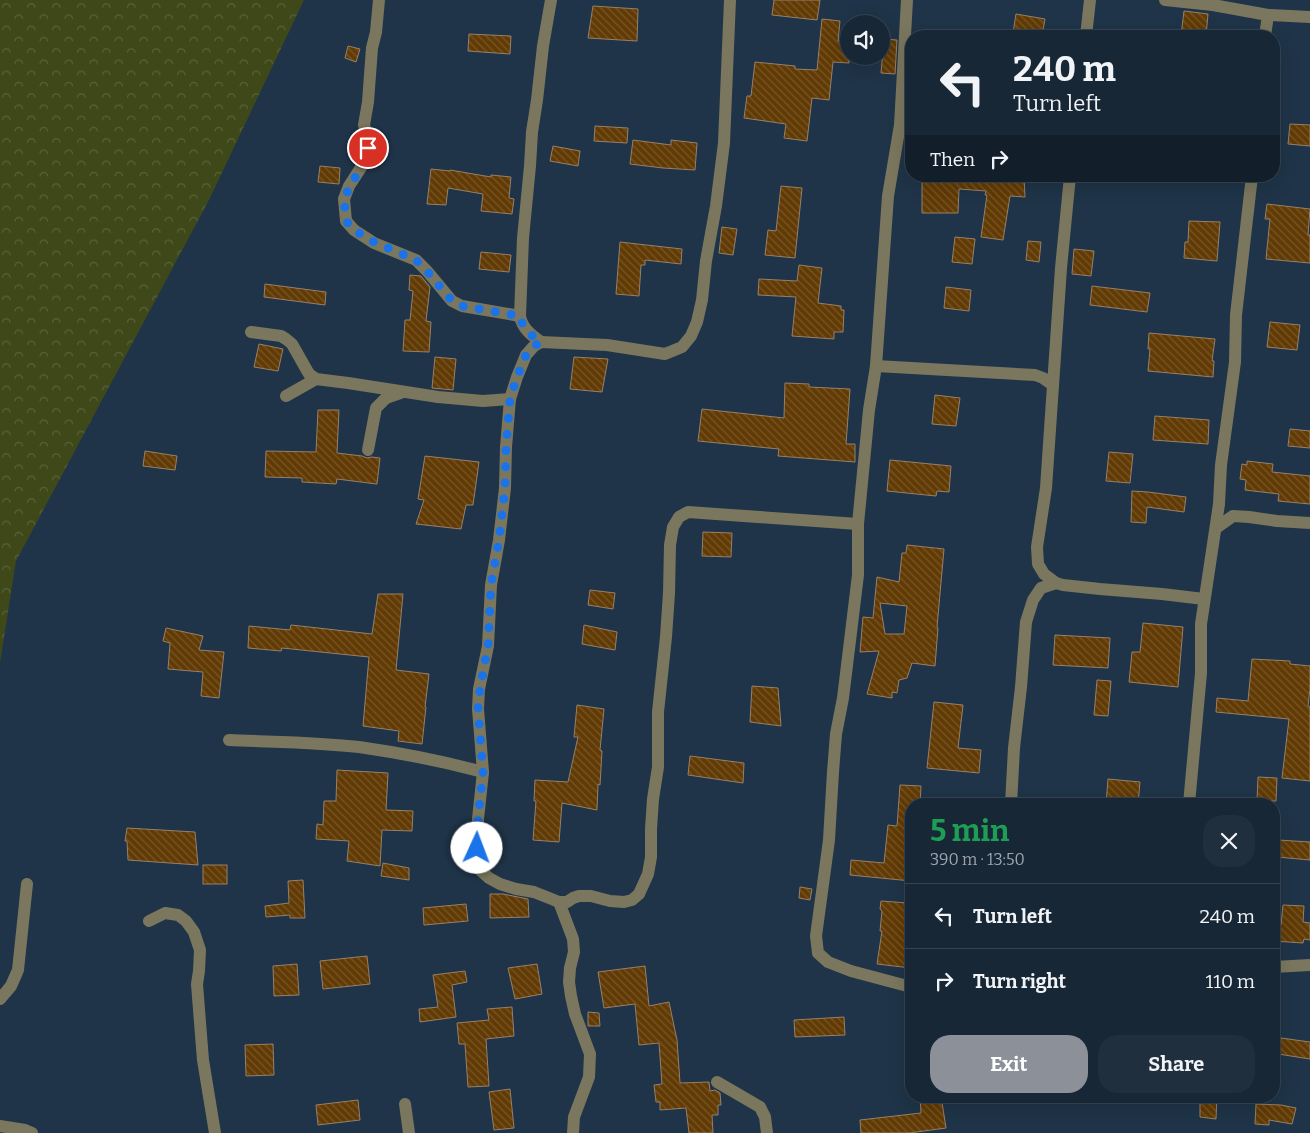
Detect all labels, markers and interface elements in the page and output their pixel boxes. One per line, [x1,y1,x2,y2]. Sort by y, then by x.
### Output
map controls [840,15,890,65]
button: sound [840,15,890,65]
text: 240 m [1013,48,1116,90]
icon: left [930,50,995,115]
text: Turn left [1013,90,1101,117]
pin [347,127,389,169]
icon: arrive [354,134,382,162]
icon: right [985,145,1013,173]
text: Then [930,148,975,171]
text: 5 min [930,813,1009,849]
button: close [1203,815,1255,867]
position arrow [450,821,502,873]
text: 390 m · 13:50 [930,850,1025,869]
icon: left [930,902,958,930]
text: Turn left [973,905,1052,928]
text: 240 m [1199,905,1255,928]
icon: right [930,967,958,995]
text: Turn right [973,970,1066,993]
text: 110 m [1205,970,1255,993]
button: Exit [930,1035,1088,1093]
button: Share [1098,1035,1255,1093]

